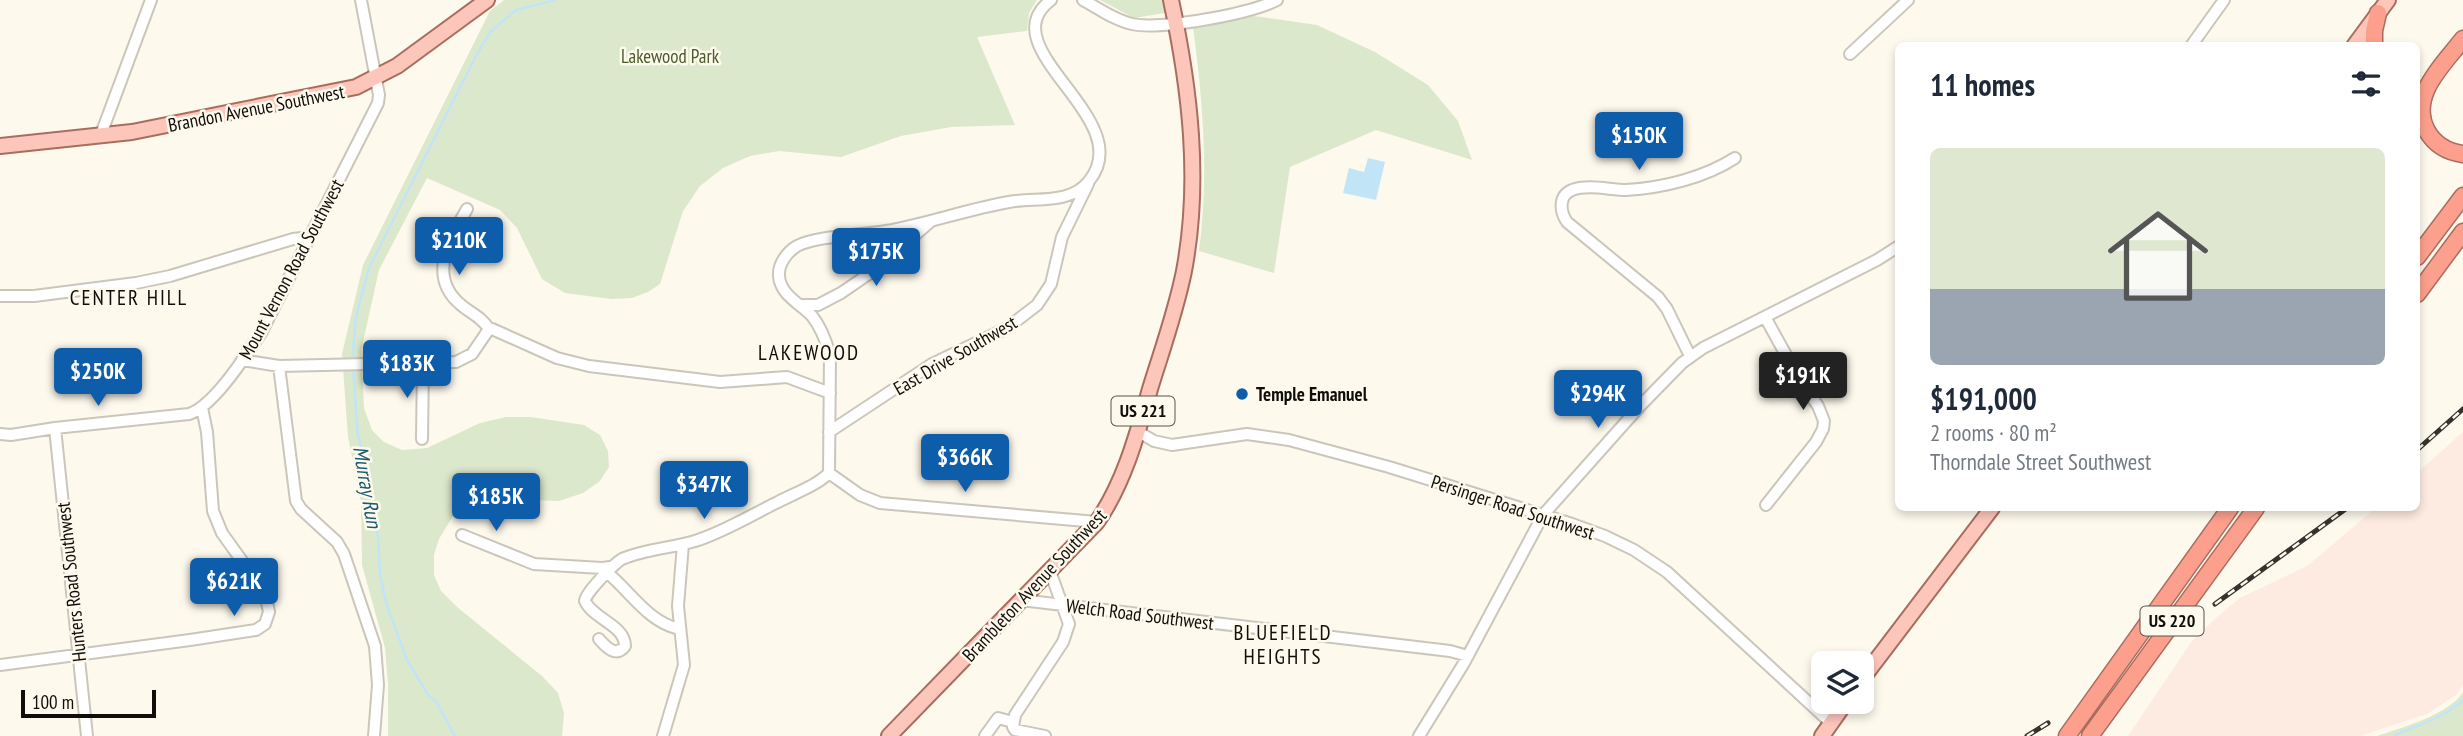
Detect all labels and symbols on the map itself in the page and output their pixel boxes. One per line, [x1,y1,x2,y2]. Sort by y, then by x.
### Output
park label: Lakewood Park [621,44,720,68]
street label: Brandon Avenue Southwest [166,79,347,137]
pin: $150K [1590,113,1688,172]
street label: Mount Vernon Road Southwest [233,174,349,363]
pin: $210K [410,218,508,277]
pin: $175K [827,229,925,288]
district label: CENTER HILL [70,284,188,311]
street label: East Drive Southwest [889,310,1022,400]
district label: LAKEWOOD [758,339,860,366]
pin: $183K [358,340,456,400]
pin: $250K [49,348,147,408]
pin: $191K [1754,352,1852,412]
pin: $294K [1549,370,1647,430]
place label: Temple Emanuel [1256,382,1368,406]
marker: Temple Emanuel [1234,386,1250,402]
road number: US 221 [1112,396,1174,426]
pin: $366K [916,434,1014,494]
water label: Murray Run [347,444,388,532]
pin: $347K [655,462,753,521]
street label: Persinger Road Southwest [1428,469,1598,545]
pin: $185K [447,474,545,533]
street label: Hunters Road Southwest [51,500,91,663]
street label: Brambleton Avenue Southwest [957,503,1112,667]
pin: $621K [185,558,283,618]
street label: Welch Road Southwest [1065,593,1216,635]
road number: US 220 [2140,606,2204,636]
district label: BLUEFIELD HEIGHTS [1234,619,1332,670]
scale bar [21,687,156,719]

